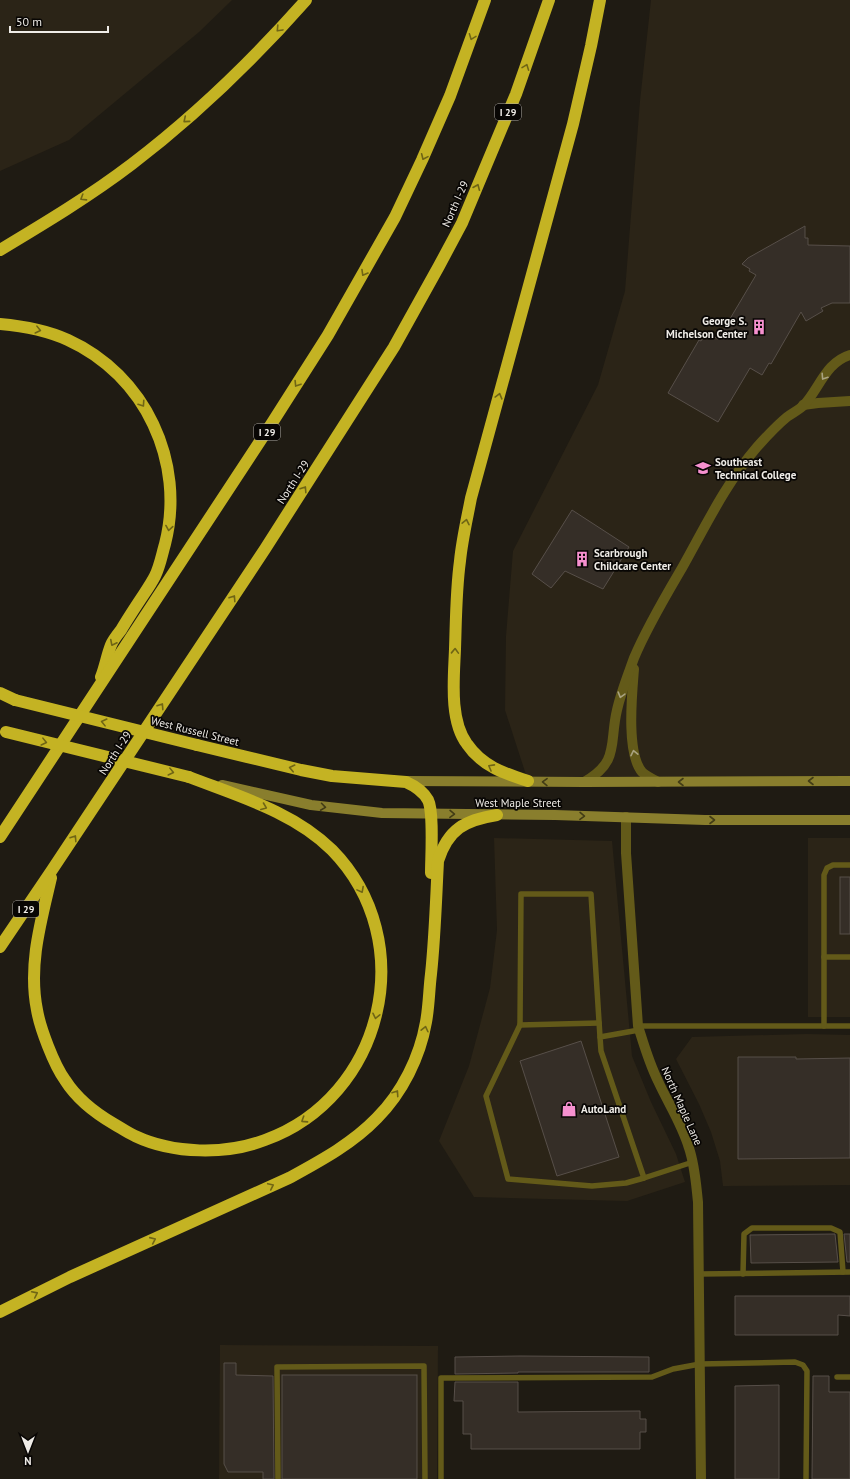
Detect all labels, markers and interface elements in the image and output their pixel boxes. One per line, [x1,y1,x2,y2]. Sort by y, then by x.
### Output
scale bar [10,8,108,34]
text: 50 m [16,14,42,29]
one-way arrow [277,24,284,32]
one-way arrow [469,33,477,40]
one-way arrow [521,63,529,70]
road number: I 29 [495,104,521,120]
one-way arrow [184,115,191,122]
one-way arrow [420,154,428,161]
street label: North I-29 [439,179,471,229]
one-way arrow [472,183,480,190]
one-way arrow [80,194,87,201]
one-way arrow [362,269,369,276]
place label: George S. Michelson Center [666,314,747,341]
building icon: George S. Michelson Center [750,318,768,336]
one-way arrow [35,326,42,334]
one-way arrow [821,373,828,380]
one-way arrow [294,380,302,387]
one-way arrow [494,393,503,400]
one-way arrow [137,399,144,406]
road number: I 29 [254,424,280,440]
place label: Southeast Technical College [715,455,797,482]
street label: North I-29 [274,458,312,506]
school or university icon: Southeast Technical College [694,459,712,477]
one-way arrow [299,486,307,493]
one-way arrow [462,518,470,525]
one-way arrow [165,525,173,531]
place label: Scarbrough Childcare Center [594,546,671,573]
building icon: Scarbrough Childcare Center [573,550,591,568]
one-way arrow [228,595,235,602]
one-way arrow [110,639,118,646]
one-way arrow [450,648,459,654]
one-way arrow [617,691,626,698]
one-way arrow [156,703,164,710]
street label: West Russell Street [150,713,241,749]
one-way arrow [101,718,108,727]
street label: North I-29 [96,729,134,777]
one-way arrow [41,737,47,745]
one-way arrow [631,750,639,757]
one-way arrow [289,764,295,772]
one-way arrow [488,765,496,772]
one-way arrow [167,768,174,776]
one-way arrow [542,777,548,786]
one-way arrow [808,777,814,785]
one-way arrow [678,778,684,786]
street label: West Maple Street [475,796,561,810]
one-way arrow [320,802,326,811]
one-way arrow [261,803,268,811]
one-way arrow [449,810,455,819]
one-way arrow [579,812,585,820]
one-way arrow [709,816,715,824]
one-way arrow [69,835,77,842]
one-way arrow [356,885,364,893]
road number: I 29 [13,901,39,917]
one-way arrow [373,1012,381,1019]
one-way arrow [420,1026,428,1032]
street label: North Maple Lane [658,1065,706,1148]
one-way arrow [392,1090,399,1097]
shop icon: AutoLand [560,1100,578,1118]
place label: AutoLand [581,1102,626,1116]
one-way arrow [301,1115,308,1123]
one-way arrow [267,1183,275,1191]
one-way arrow [148,1237,156,1245]
one-way arrow [30,1291,38,1299]
north arrow [8,1431,48,1471]
text: N [24,1454,32,1468]

